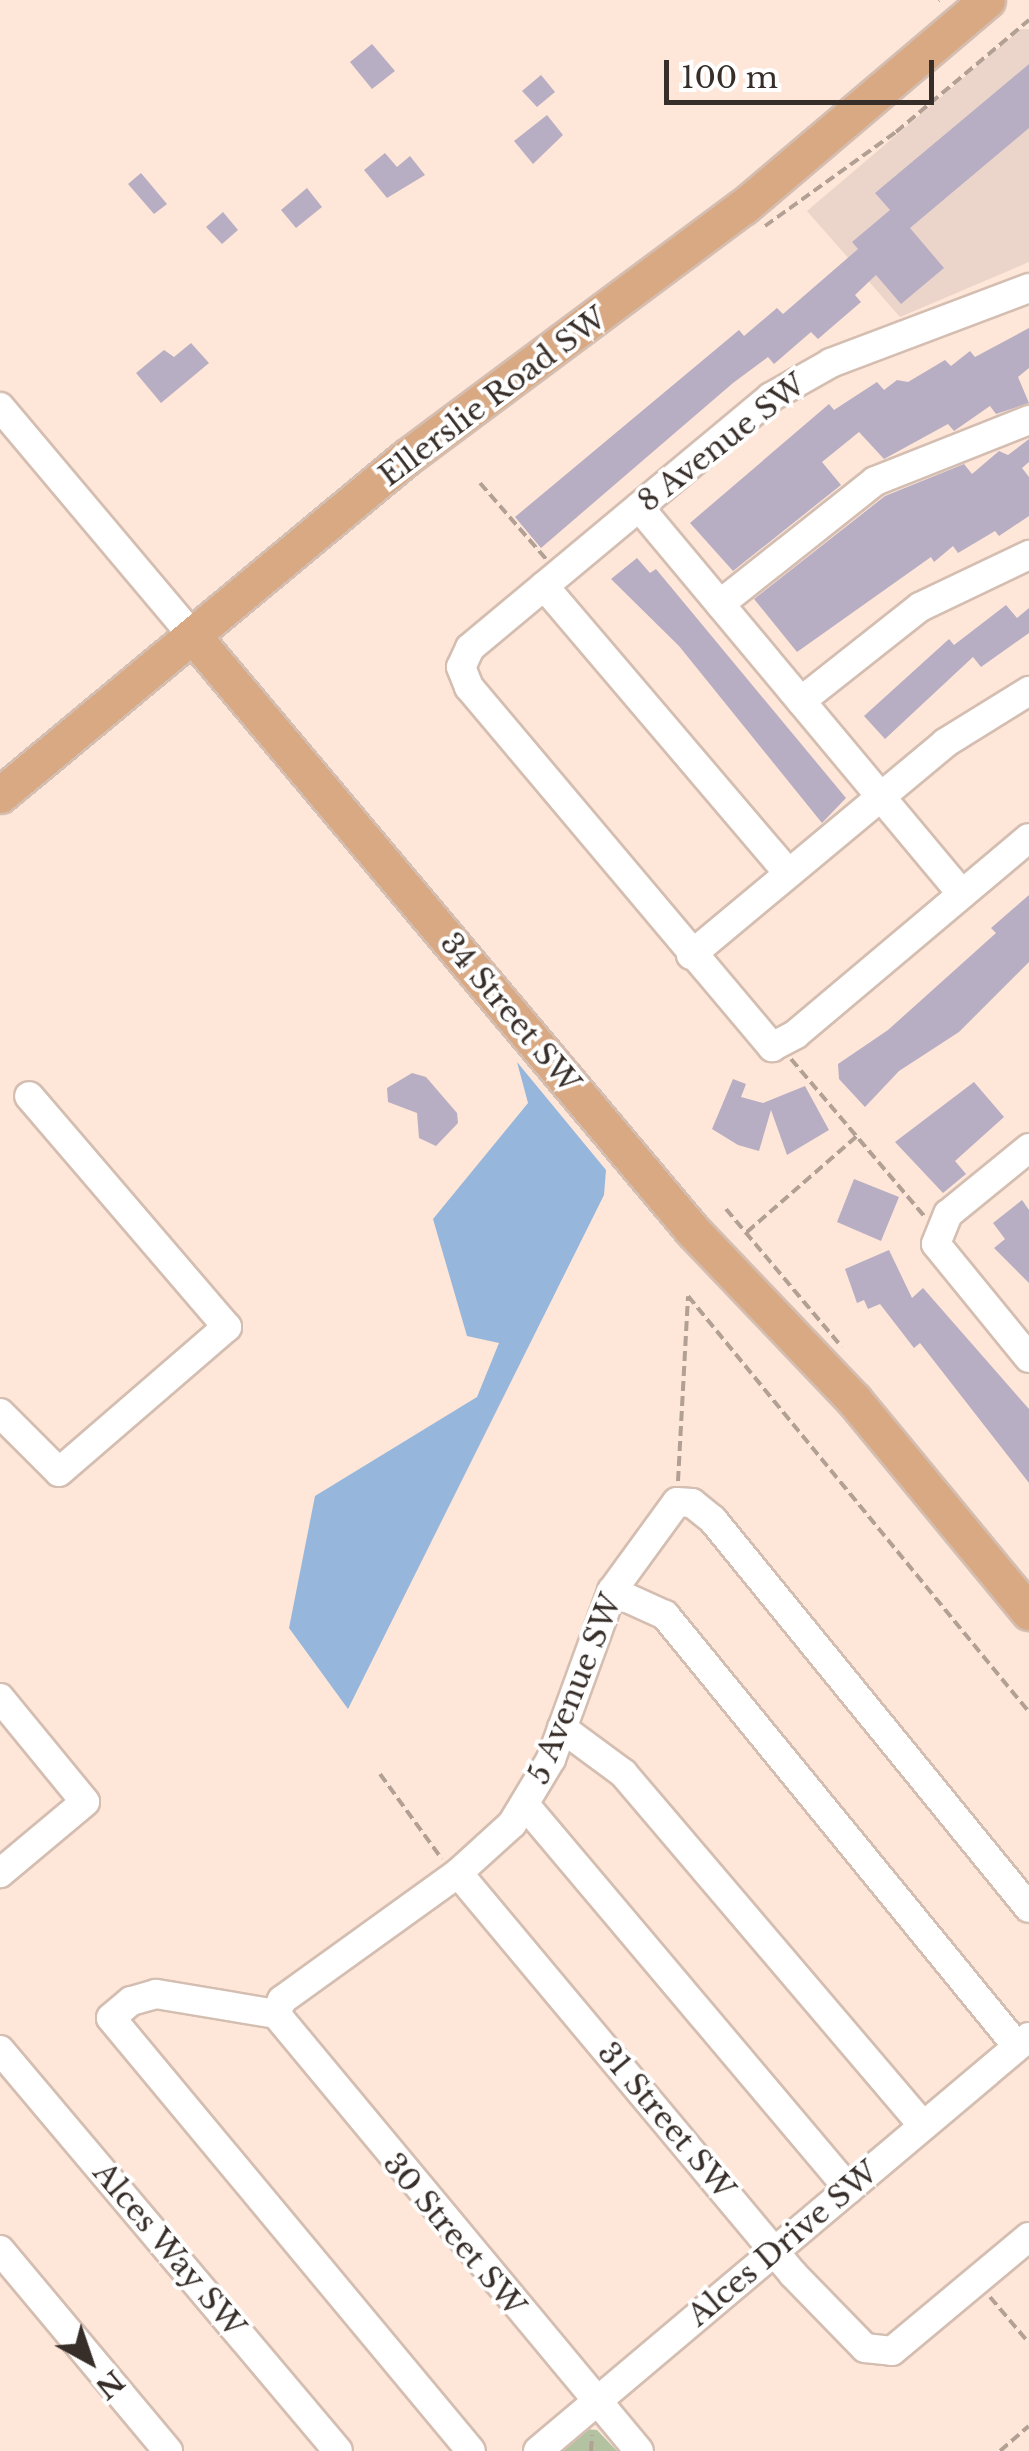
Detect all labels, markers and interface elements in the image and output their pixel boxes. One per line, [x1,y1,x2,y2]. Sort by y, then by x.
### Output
scale bar [669,40,939,102]
text: 100 m [681,59,778,96]
street label: Ellerslie Road SW [372,300,614,494]
street label: 8 Avenue SW [631,366,813,520]
street label: 34 Street SW [433,926,587,1100]
street label: 5 Avenue SW [520,1588,630,1790]
street label: 31 Street SW [590,2035,742,2207]
street label: 30 Street SW [375,2146,533,2324]
street label: Alces Way SW [85,2154,253,2346]
street label: Alces Drive SW [681,2154,885,2334]
north arrow [40,2311,140,2411]
text: N [88,2362,131,2406]

